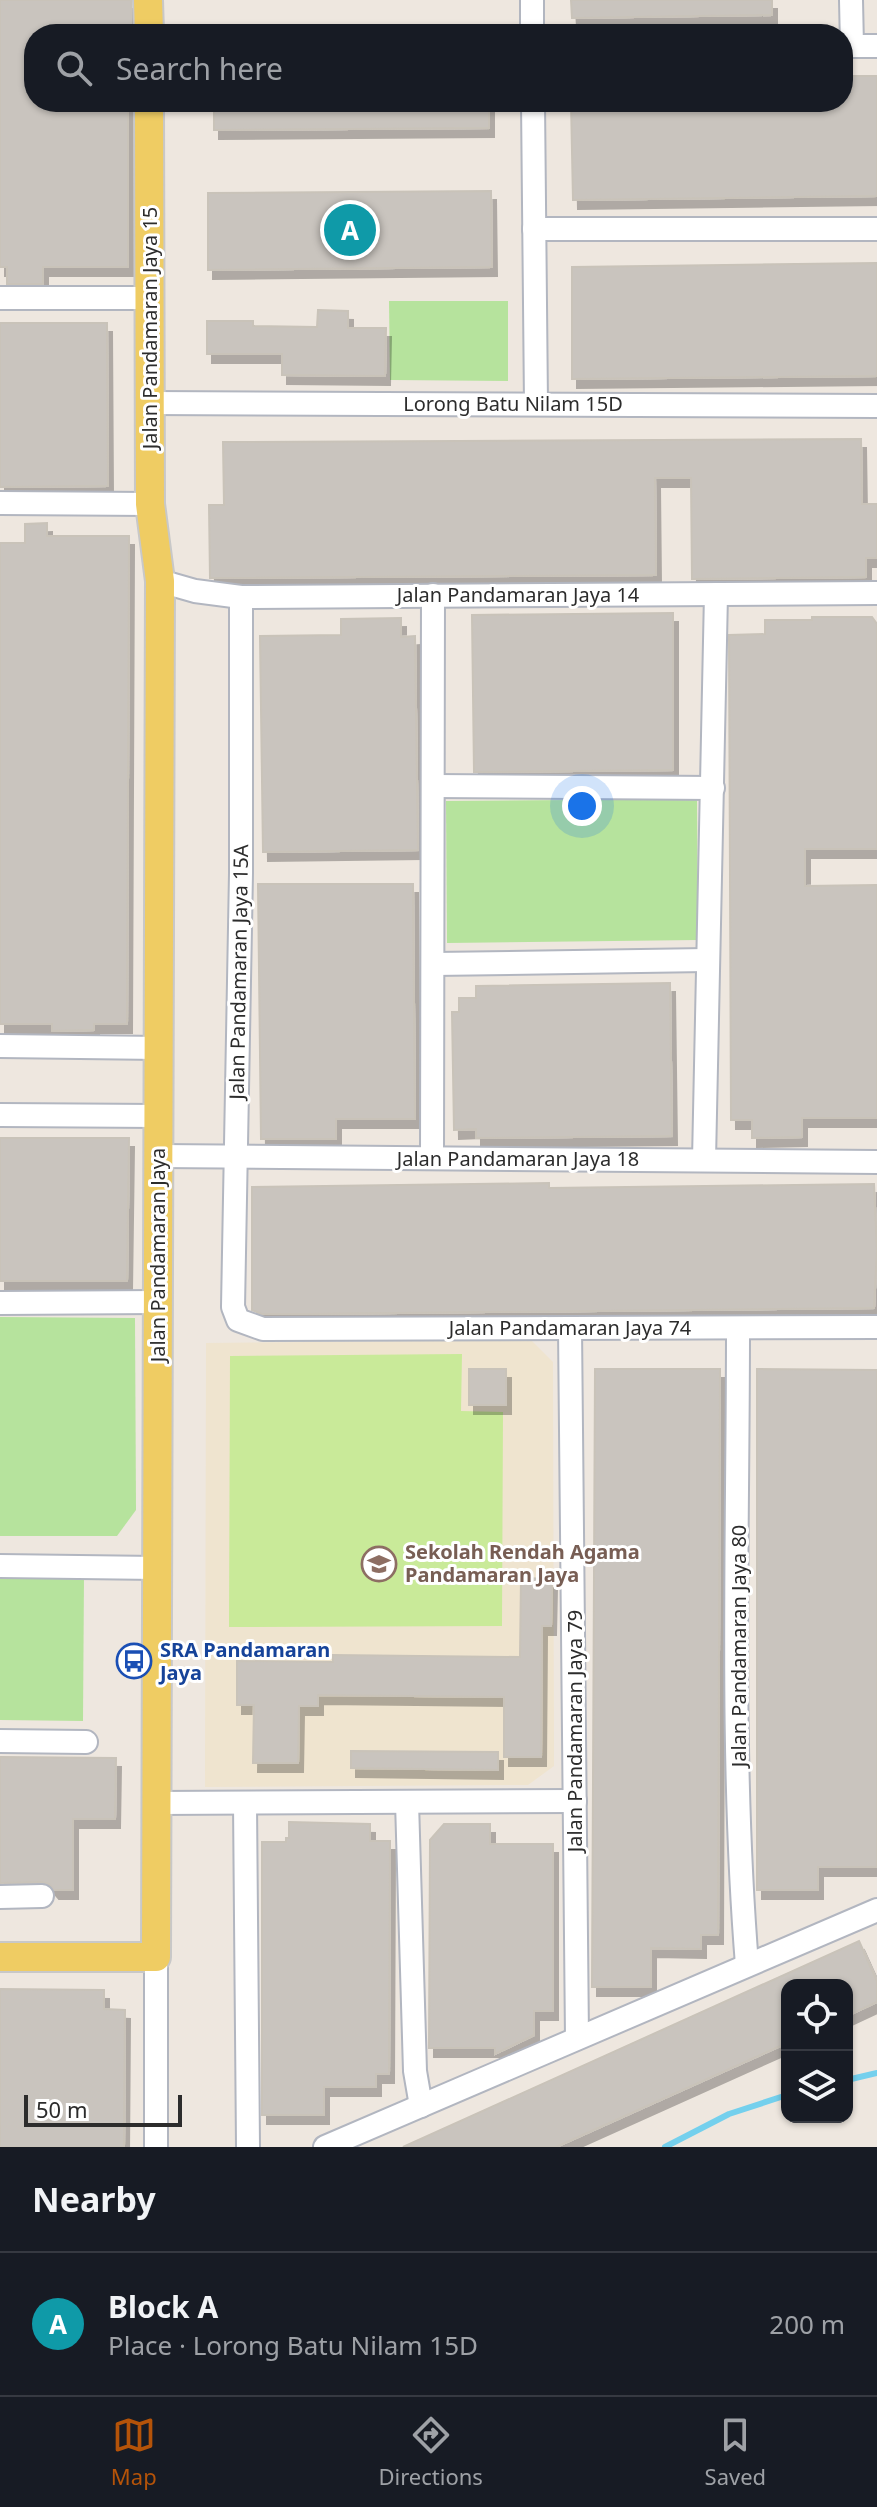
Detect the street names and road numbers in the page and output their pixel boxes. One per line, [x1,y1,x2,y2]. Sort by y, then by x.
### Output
street label: Jalan Pandamaran Jaya 15 [136,207,163,451]
street label: Lorong Batu Nilam 15D [403,390,623,417]
street label: Jalan Pandamaran Jaya 14 [395,581,640,608]
street label: Jalan Pandamaran Jaya 15A [223,844,254,1102]
street label: Jalan Pandamaran Jaya 18 [395,1145,639,1172]
street label: Jalan Pandamaran Jaya [144,1148,171,1364]
street label: Jalan Pandamaran Jaya 74 [447,1314,692,1341]
street label: Jalan Pandamaran Jaya 80 [725,1525,752,1769]
street label: Jalan Pandamaran Jaya 79 [561,1610,588,1854]

